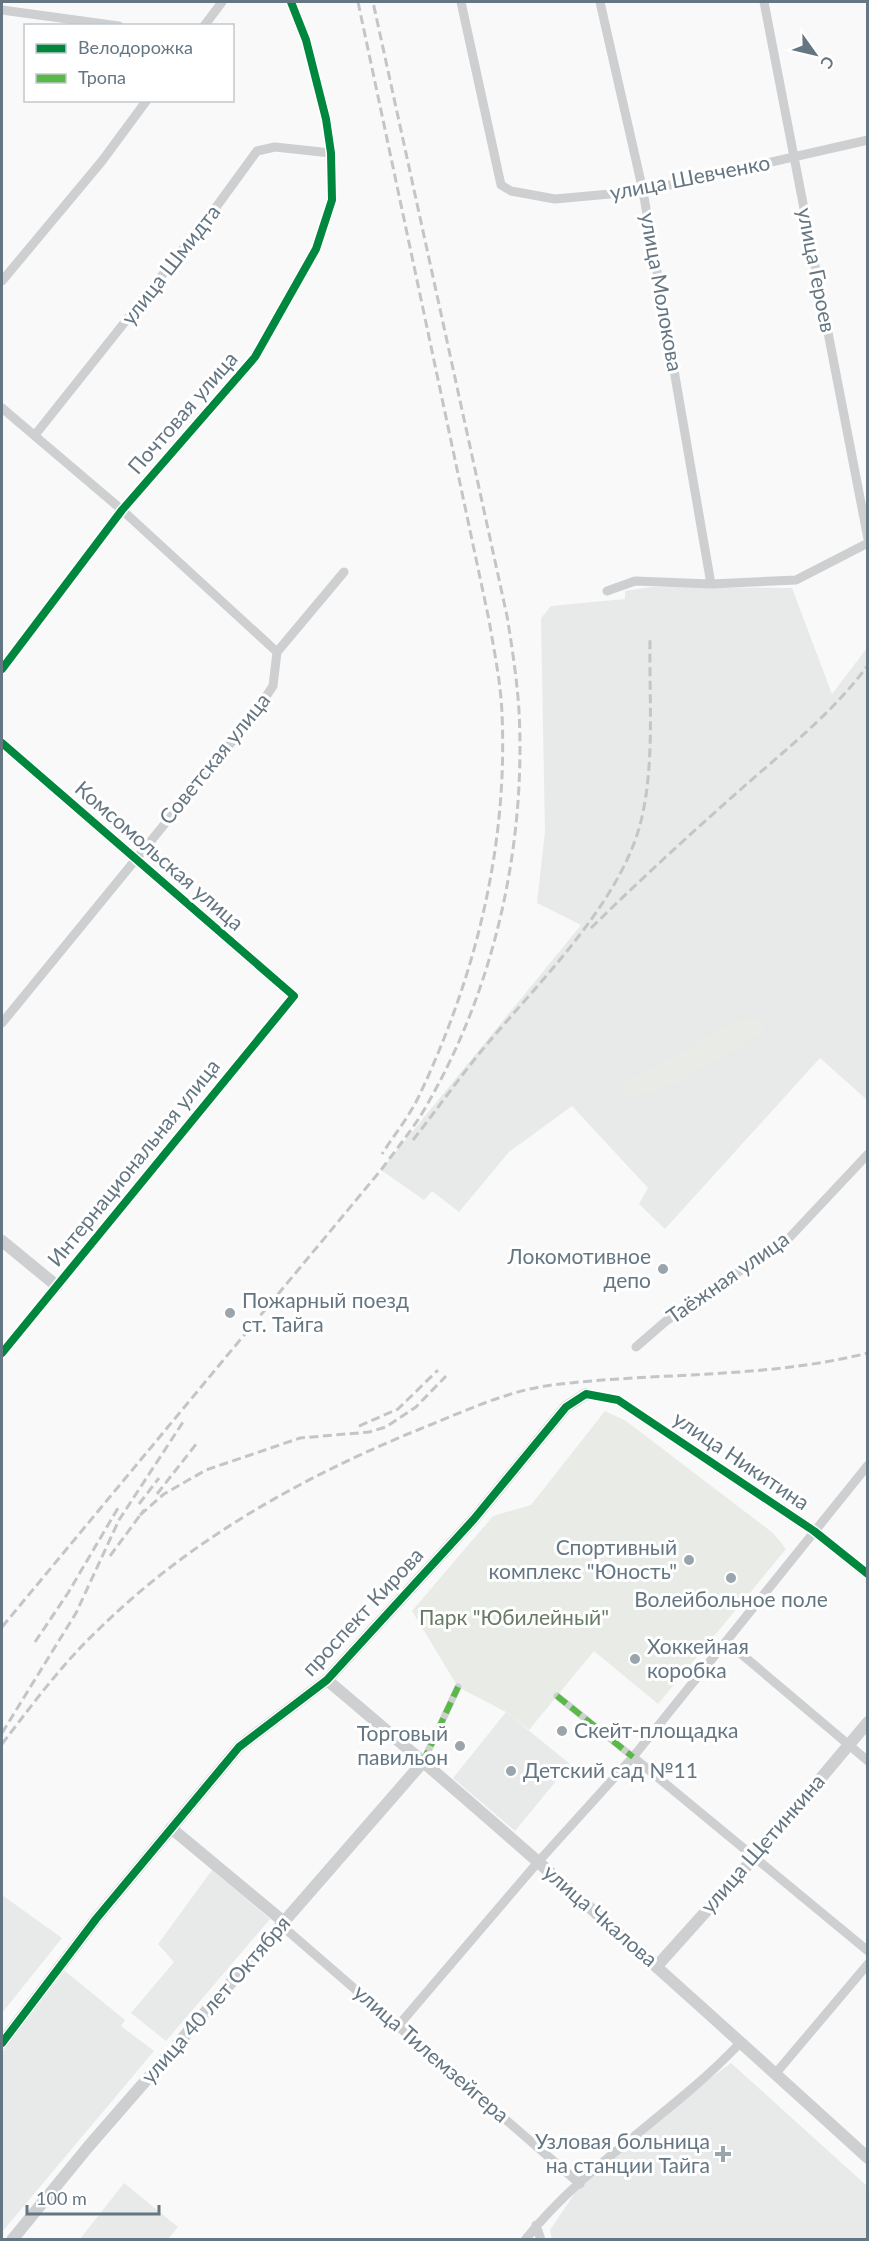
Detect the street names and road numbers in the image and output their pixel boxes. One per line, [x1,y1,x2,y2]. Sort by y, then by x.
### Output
street label: улица Шевченко [608,149,772,204]
street label: улица Шмидта [115,199,224,329]
street label: улица Героев [793,205,842,334]
street label: улица Молокова [636,210,689,373]
street label: Почтовая улица [122,346,242,478]
street label: Советская улица [153,687,274,829]
street label: Комсомольская улица [71,775,249,935]
street label: Интернациональная улица [41,1053,224,1271]
street label: Таёжная улица [661,1225,793,1328]
street label: улица Никитина [669,1405,815,1514]
street label: проспект Кирова [296,1542,428,1680]
street label: улица Щетинкина [695,1768,829,1918]
street label: улица Чкалова [539,1859,663,1971]
street label: улица 40 лет Октября [135,1910,294,2088]
street label: улица Тилемзейгера [349,1979,515,2127]

